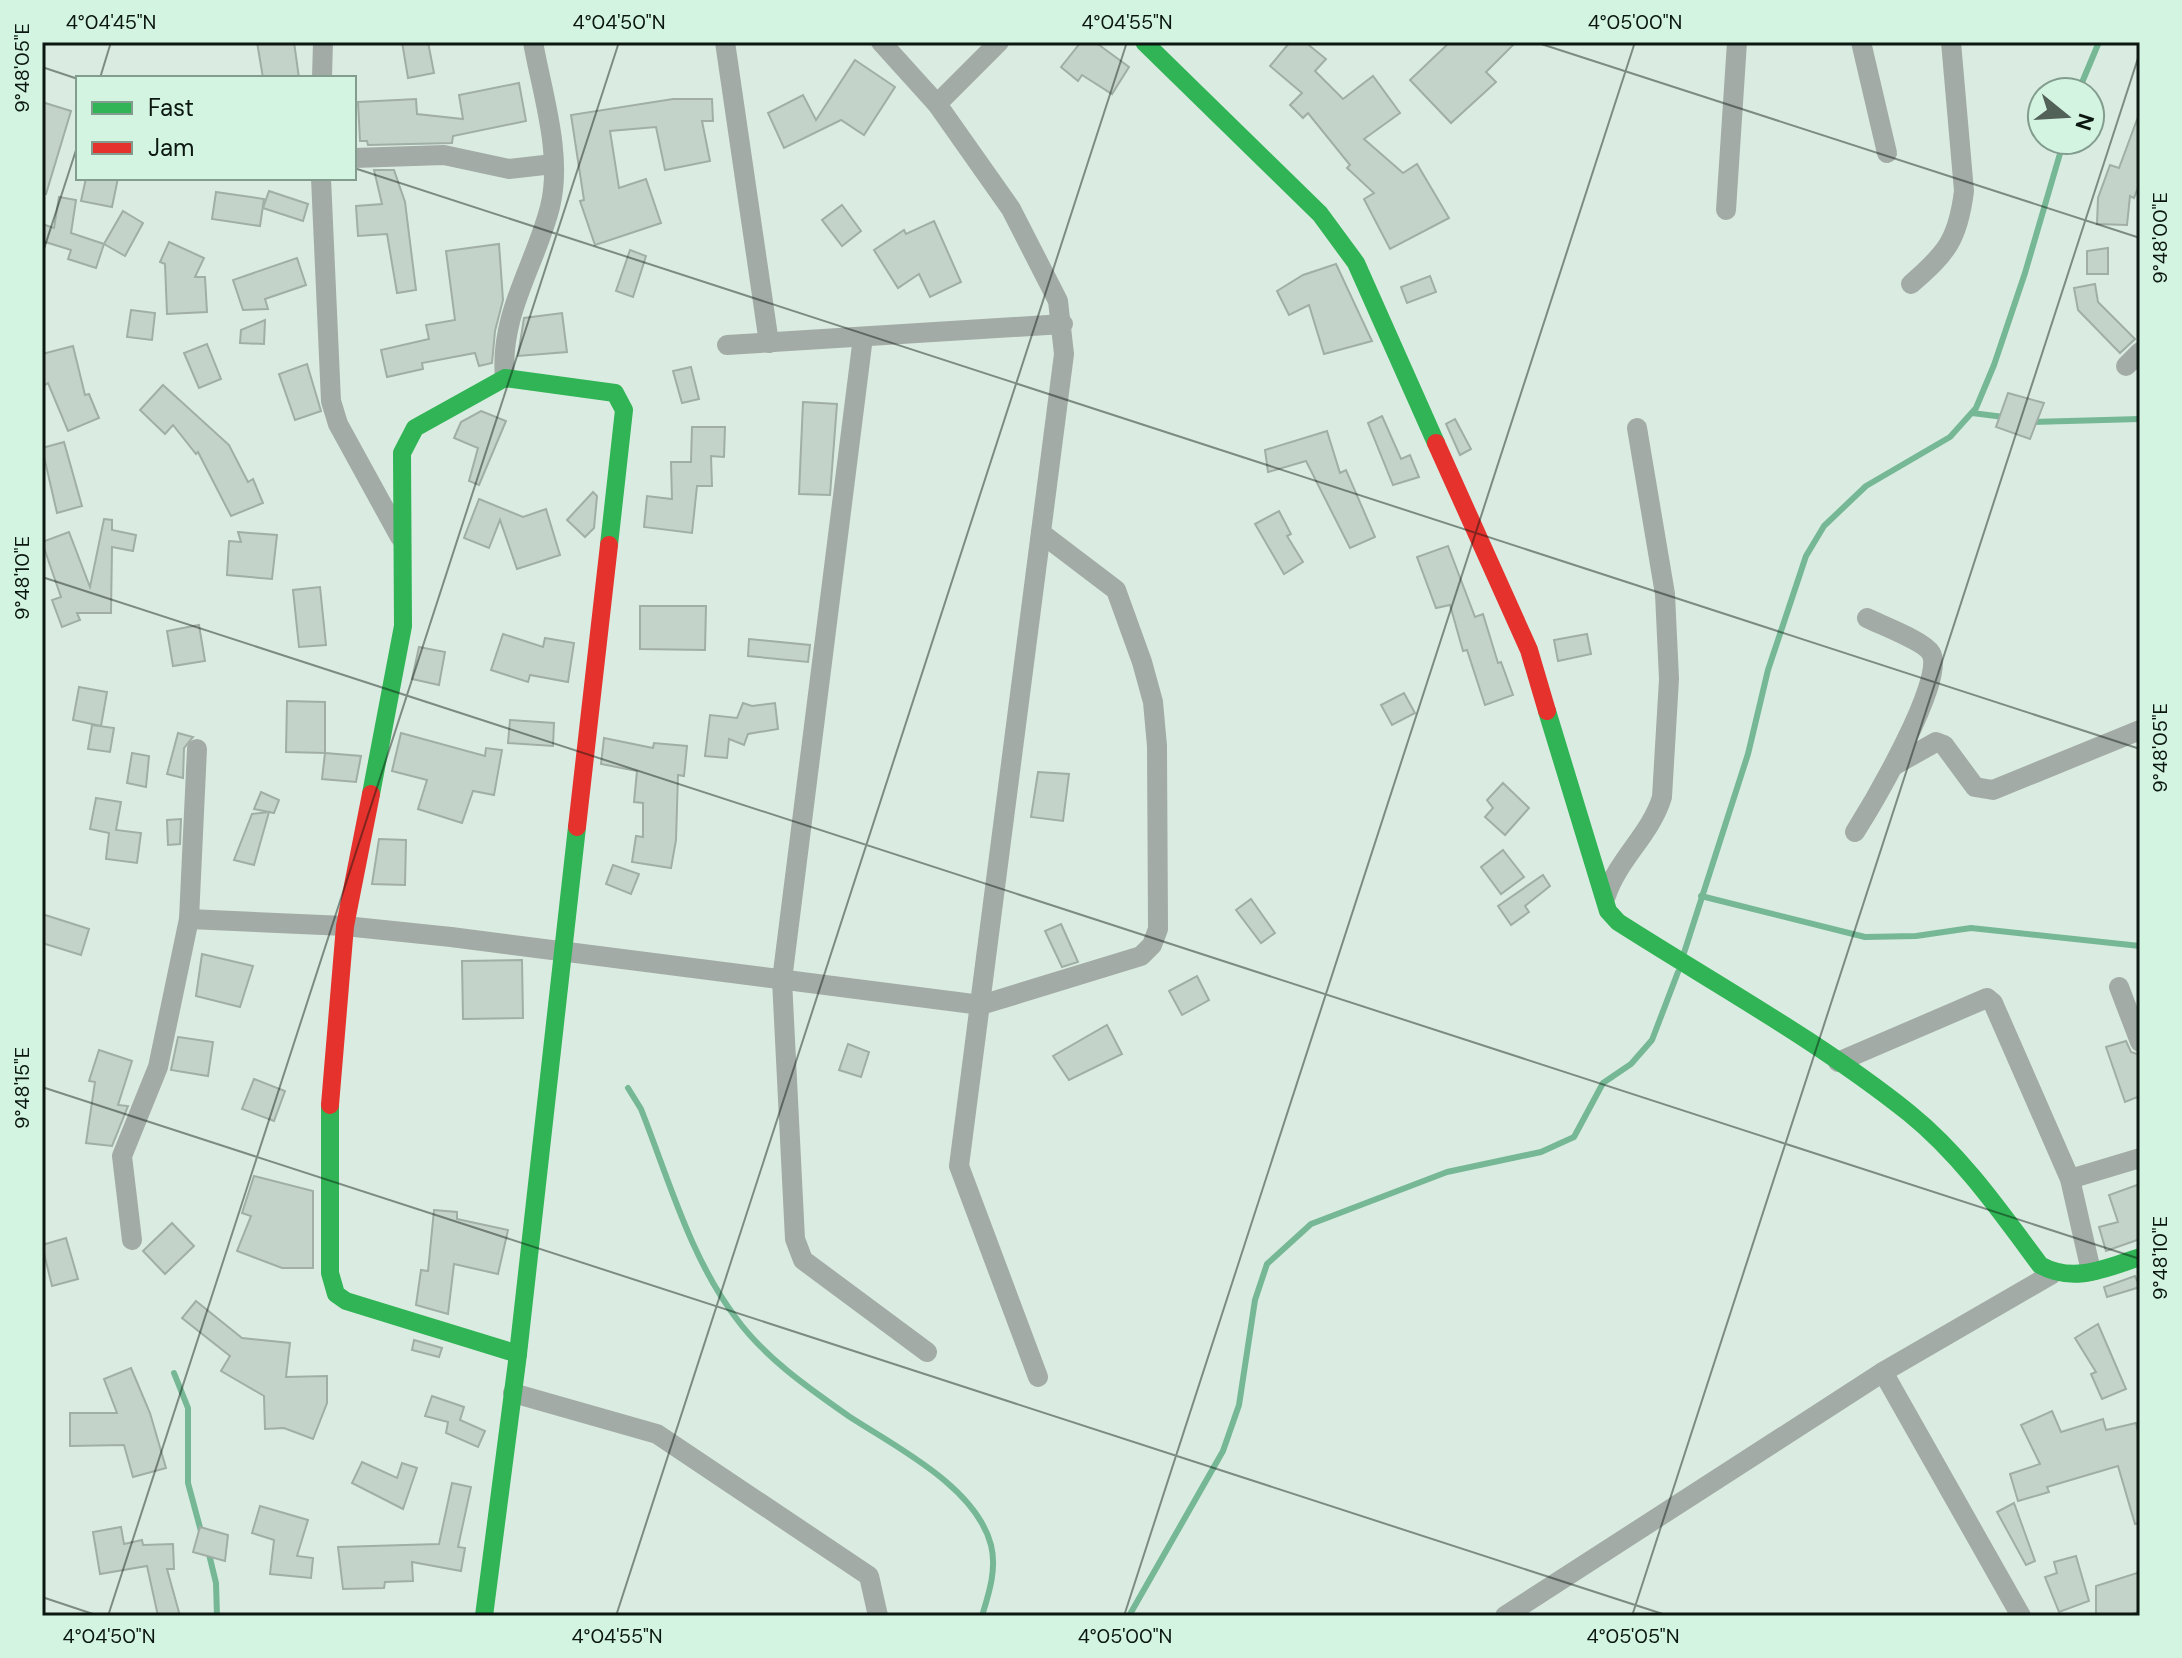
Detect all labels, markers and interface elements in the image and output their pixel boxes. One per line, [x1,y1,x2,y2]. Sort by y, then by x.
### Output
text: 4°04'45"N [66,9,156,35]
text: 4°04'50"N [573,9,665,35]
text: 4°04'55"N [1081,9,1173,35]
text: 4°05'00"N [1588,9,1682,35]
text: 9°48'05"E [9,23,35,113]
legend [76,76,356,180]
north arrow [2026,76,2106,156]
text: Fast [148,92,194,123]
text: N [2068,110,2101,134]
text: Jam [148,132,194,163]
text: 9°48'00"E [2147,192,2173,284]
text: 9°48'10"E [9,536,35,620]
text: 9°48'05"E [2147,703,2173,793]
text: 9°48'15"E [9,1047,35,1129]
text: 9°48'10"E [2147,1216,2173,1300]
text: 4°04'50"N [63,1623,155,1649]
text: 4°04'55"N [571,1623,663,1649]
text: 4°05'00"N [1078,1623,1172,1649]
text: 4°05'05"N [1587,1623,1679,1649]

